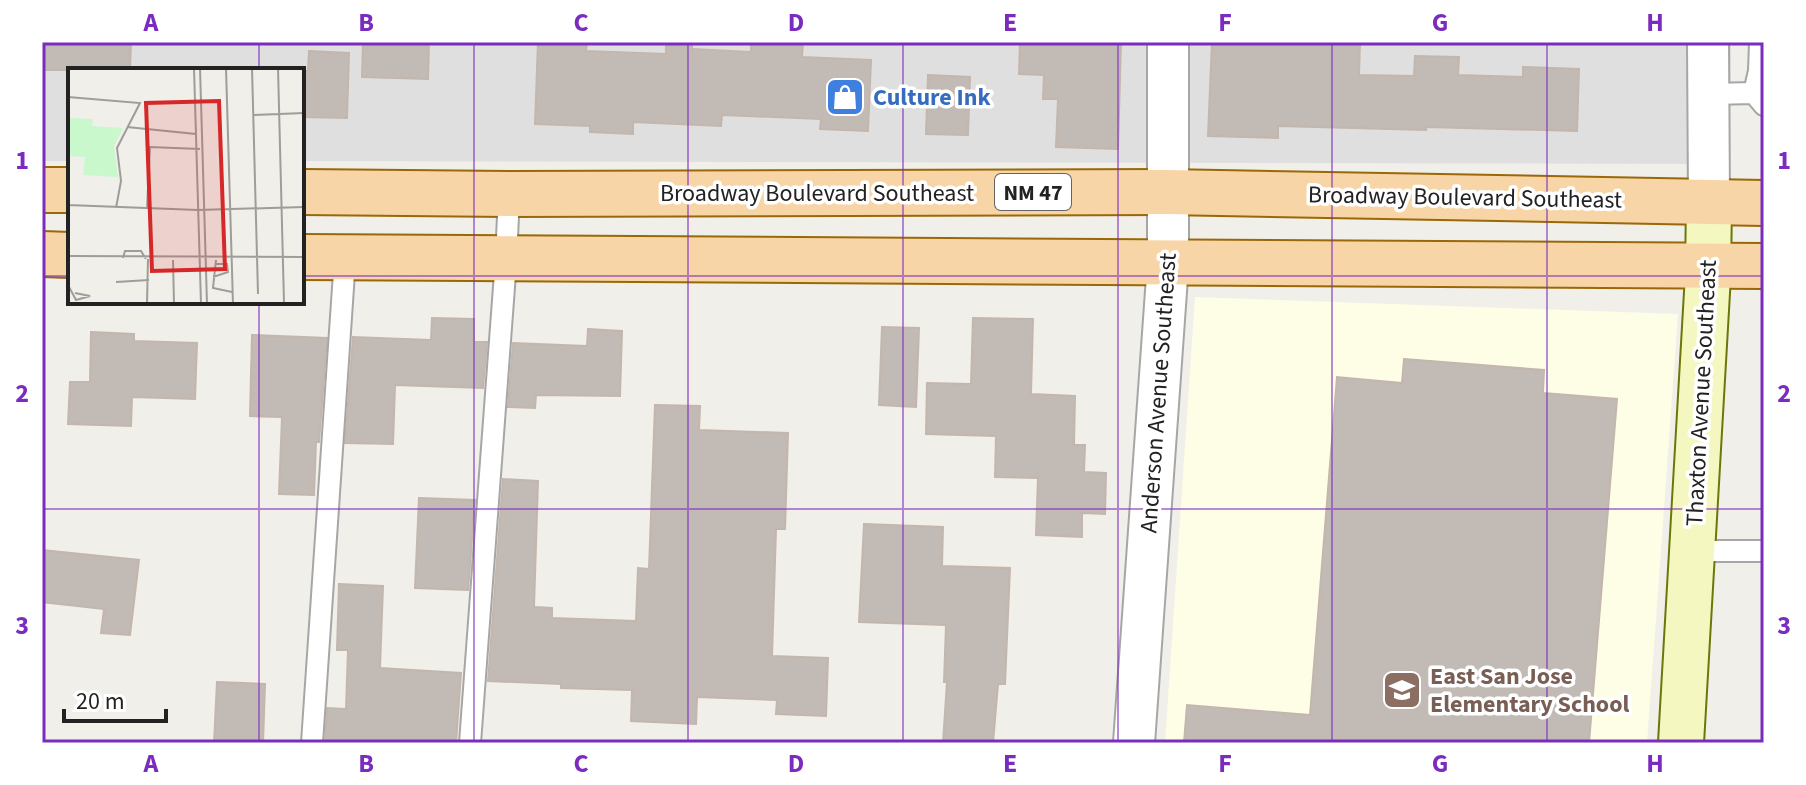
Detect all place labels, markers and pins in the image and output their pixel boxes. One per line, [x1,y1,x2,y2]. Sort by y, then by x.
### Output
shop icon: Culture Ink [824,76,866,118]
place label: Culture Ink [873,80,992,115]
place label: East San Jose Elementary School [1430,659,1629,722]
school or university icon: East San Jose Elementary School [1381,669,1423,711]

